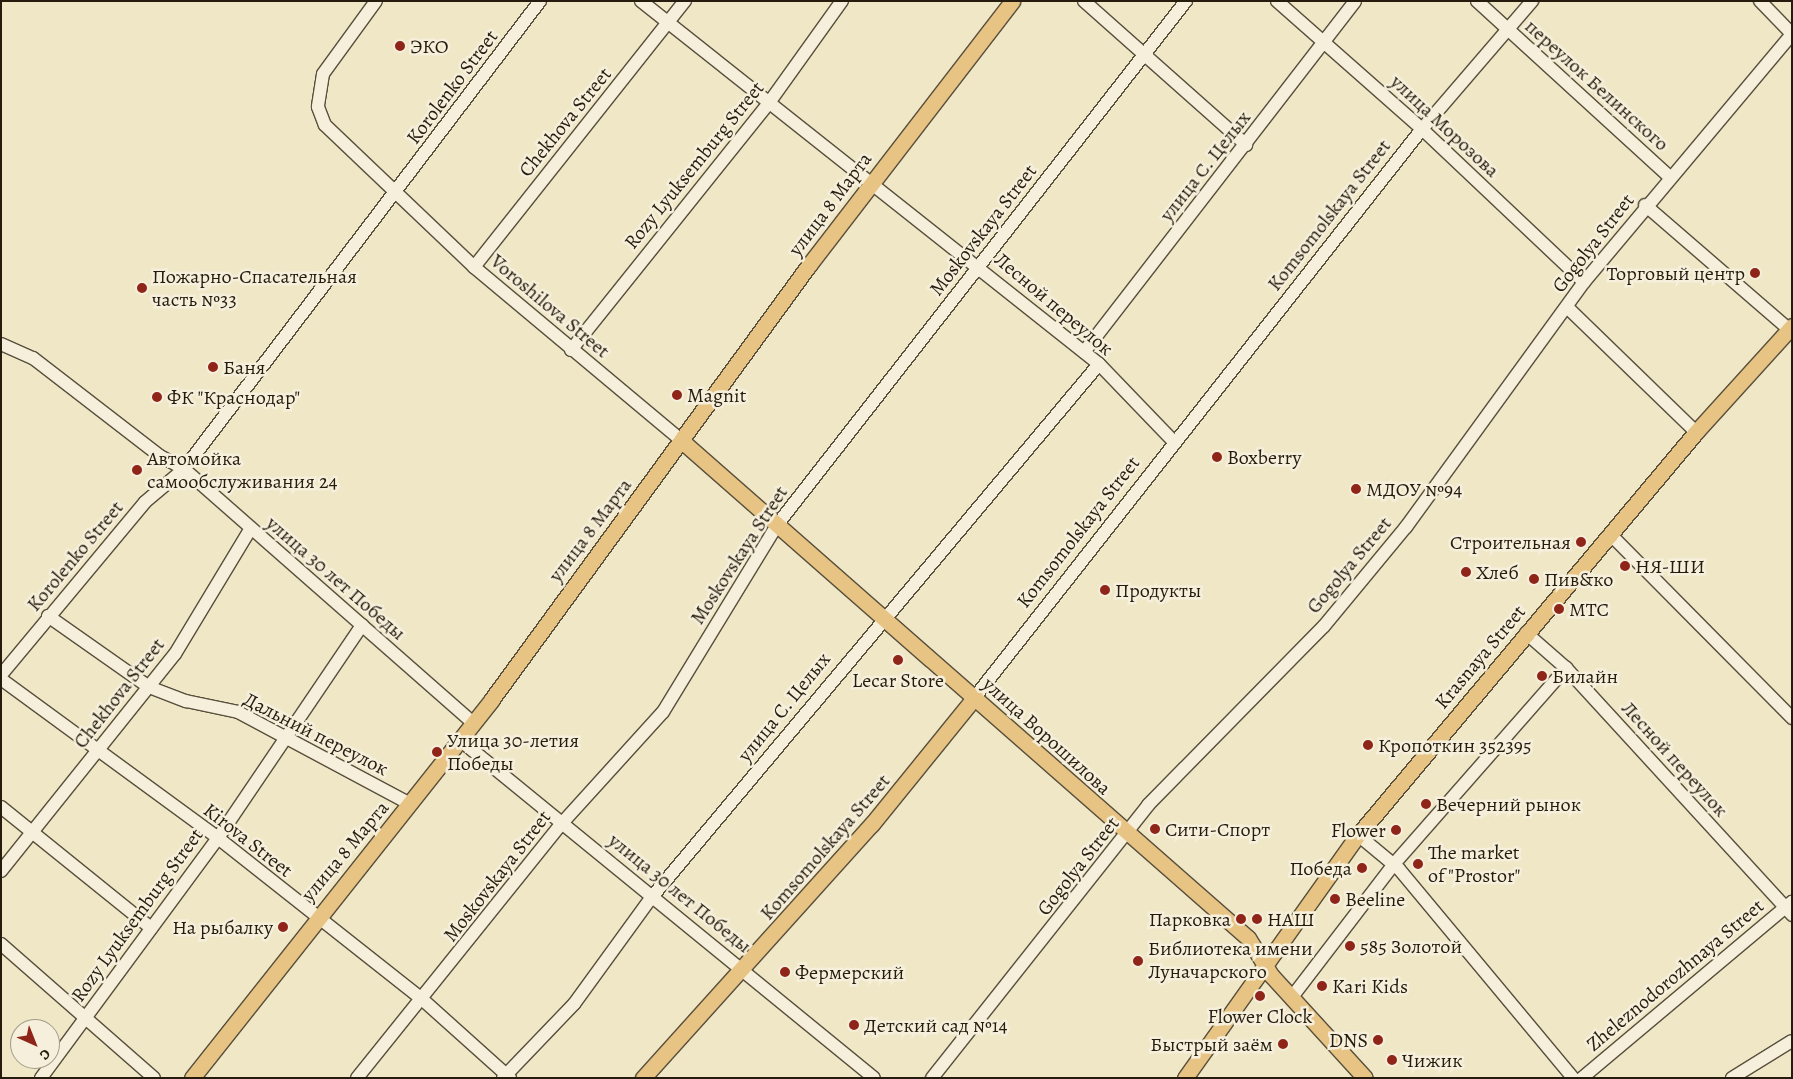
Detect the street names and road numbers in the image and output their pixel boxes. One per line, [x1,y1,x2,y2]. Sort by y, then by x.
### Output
street label: переулок Белинского [1520,14,1674,156]
street label: Korolenko Street [401,25,503,149]
street label: Chekhova Street [514,63,616,181]
street label: улица Морозова [1386,70,1504,182]
street label: Rozy Lyuksemburg Street [619,76,769,254]
street label: улица С. Целых [1154,106,1256,226]
street label: Komsomolskaya Street [1262,134,1396,296]
street label: улица 8 Марта [783,148,877,260]
street label: Moskovskaya Street [924,159,1042,301]
street label: Gogolya Street [1547,189,1639,297]
street label: Лесной переулок [990,247,1118,361]
street label: Voroshilova Street [486,249,614,363]
street label: Komsomolskaya Street [1011,451,1145,613]
street label: улица 8 Марта [543,474,637,586]
street label: Moskovskaya Street [685,481,793,629]
street label: Korolenko Street [22,496,128,616]
street label: улица 30 лет Победы [262,511,410,645]
street label: Gogolya Street [1302,512,1396,618]
street label: Krasnaya Street [1430,600,1530,714]
street label: Chekhova Street [68,633,170,753]
street label: улица С. Целых [732,647,836,767]
street label: улица Ворошилова [978,672,1116,800]
street label: Дальний переулок [240,687,392,781]
street label: Лесной переулок [1617,696,1733,822]
street label: Komsomolskaya Street [755,769,895,925]
street label: улица 8 Марта [296,796,394,906]
street label: Kirova Street [199,798,297,882]
street label: Moskovskaya Street [438,805,556,947]
street label: Gogolya Street [1032,812,1124,920]
street label: Rozy Lyuksemburg Street [66,824,208,1006]
street label: улица 30 лет Победы [604,828,756,958]
street label: Zheleznodorozhnaya Street [1582,894,1768,1056]

